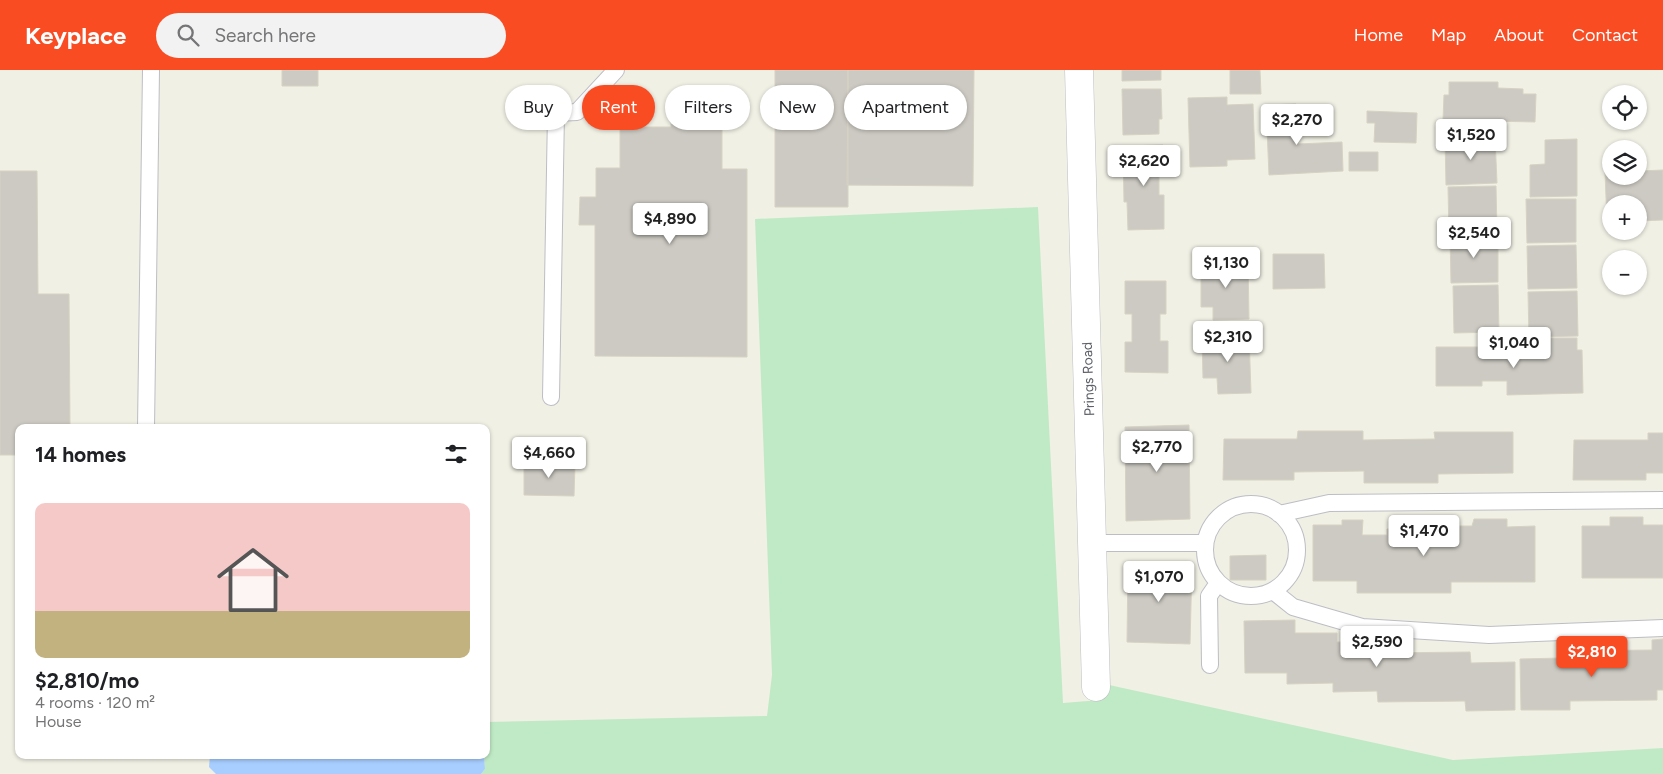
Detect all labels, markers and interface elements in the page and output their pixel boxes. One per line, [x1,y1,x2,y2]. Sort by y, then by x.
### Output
search box [156,13,506,58]
text: Keyplace [25,21,126,50]
icon: search [174,21,202,49]
text: Search here [214,24,316,47]
text: Home [1354,24,1403,46]
text: Map [1431,24,1466,46]
text: About [1494,24,1544,46]
text: Contact [1572,24,1638,46]
chip: Buy [505,85,572,130]
chip: Rent [582,85,655,130]
chip: Filters [665,85,750,130]
chip: New [760,85,834,130]
chip: Apartment [844,85,967,130]
map controls [1602,85,1647,295]
button: locate [1602,85,1647,130]
pin: $2,270 [1256,104,1338,146]
text: $2,270 [1272,110,1322,129]
pin: $1,520 [1430,118,1512,161]
text: $1,520 [1447,125,1495,144]
button: layers [1602,140,1647,185]
pin: $2,620 [1103,144,1185,187]
text: $2,620 [1118,151,1170,170]
button: + [1602,195,1647,240]
pin: $4,890 [629,202,711,245]
text: $4,890 [644,209,696,228]
pin: $2,540 [1433,216,1515,259]
text: $2,540 [1448,223,1500,242]
pin: $1,130 [1185,246,1267,289]
button: − [1602,250,1647,295]
text: $1,130 [1203,253,1249,272]
pin: $2,310 [1187,320,1269,363]
pin: $1,040 [1473,326,1555,369]
text: $2,310 [1204,327,1252,346]
text: $1,040 [1489,333,1539,352]
street label: Prings Road [1079,342,1098,416]
pin: $2,770 [1116,430,1198,473]
pin: $4,660 [508,436,590,479]
text: $2,770 [1132,437,1182,456]
icon: filters [442,440,470,468]
text: 14 homes [35,442,126,467]
text: $4,660 [523,443,575,462]
pin: $1,470 [1383,514,1465,557]
text: $1,470 [1399,521,1449,540]
icon: home [208,535,298,625]
pin: $1,070 [1118,560,1200,603]
text: $1,070 [1134,567,1184,586]
pin: $2,590 [1336,626,1418,668]
text: $2,590 [1351,632,1403,651]
pin: $2,810 [1551,636,1633,678]
text: $2,810 [1567,642,1617,661]
text: $2,810/mo [35,668,139,693]
text: 4 rooms · 120 m² [35,693,155,712]
text: House [35,712,81,731]

